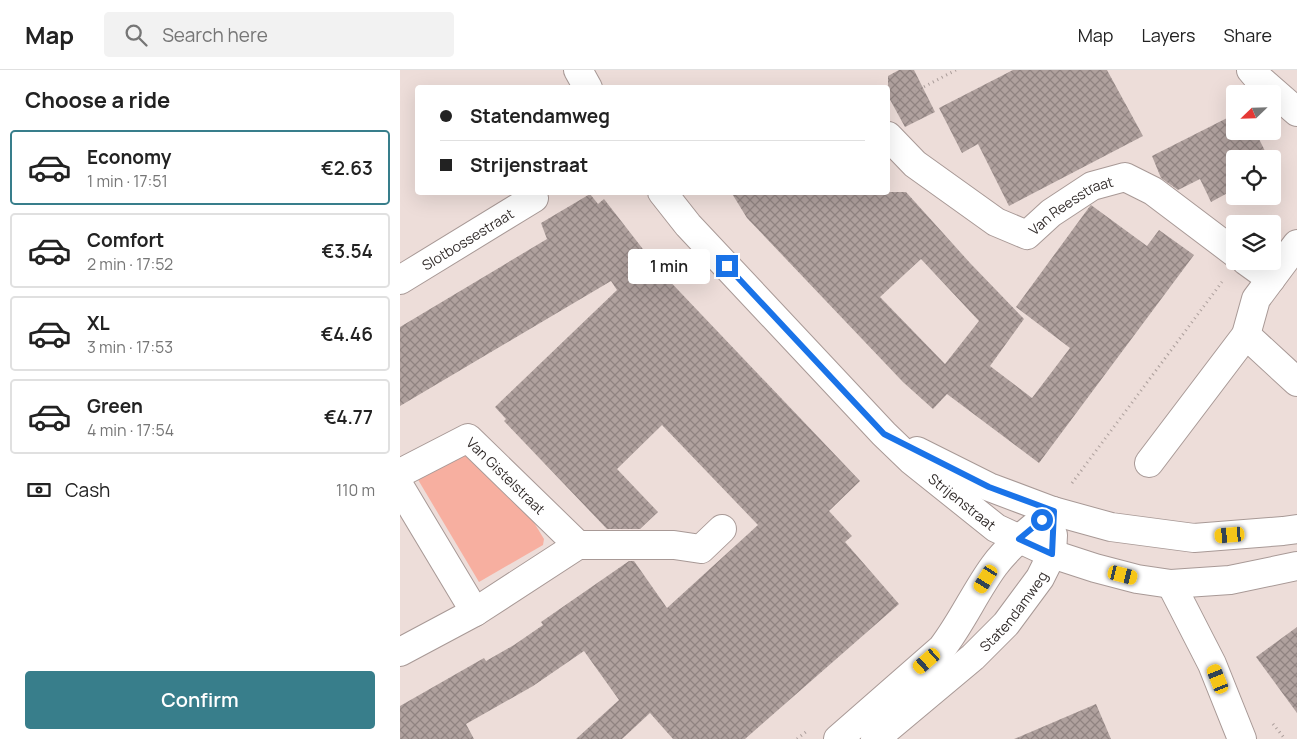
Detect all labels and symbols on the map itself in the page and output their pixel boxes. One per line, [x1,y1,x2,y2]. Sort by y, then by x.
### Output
north arrow [1226,85,1281,140]
street label: Van Reesstraat [1024,171,1115,239]
street label: Slotbossestraat [418,203,517,274]
callout: 1 min [627,248,710,284]
route end [716,255,738,277]
street label: Van Gistelstraat [463,433,550,518]
street label: Strijenstraat [925,468,1001,534]
route start [1031,509,1053,531]
car [1214,526,1245,544]
car [971,562,1000,596]
car [1106,564,1139,586]
street label: Statendamweg [975,568,1051,655]
car [910,645,943,677]
car [1205,662,1230,696]

